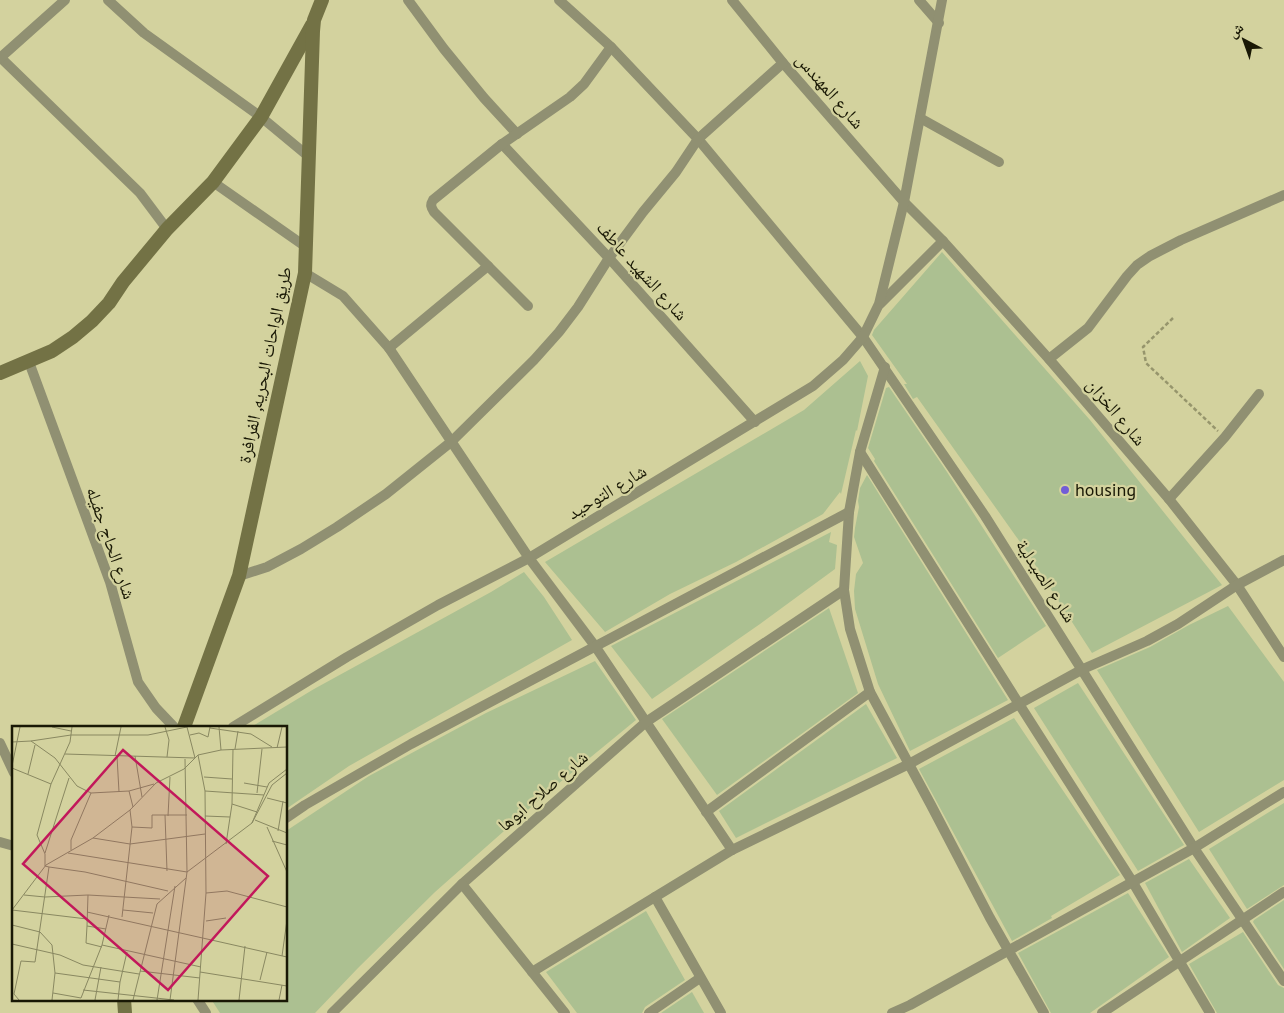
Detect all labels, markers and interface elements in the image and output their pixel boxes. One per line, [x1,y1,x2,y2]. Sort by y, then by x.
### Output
north arrow [1219,15,1269,65]
text: ش [1224,18,1247,42]
street label: شارع المهندس [791,48,870,133]
street label: شارع الشهيد عاطف [592,216,693,325]
street label: طريق الواحات البحريه, الفرافرة [232,265,297,465]
street label: شارع الخزان [1081,373,1151,450]
street label: شارع التوحيد [563,459,651,524]
place label: housing [1075,478,1136,501]
street label: شارع الحاج جفيله [81,484,141,602]
marker: housing [1059,484,1071,496]
street label: شارع الصيدلية [1011,535,1082,627]
inset map [12,726,288,1000]
street label: شارع صلاح ابوها [493,745,593,837]

